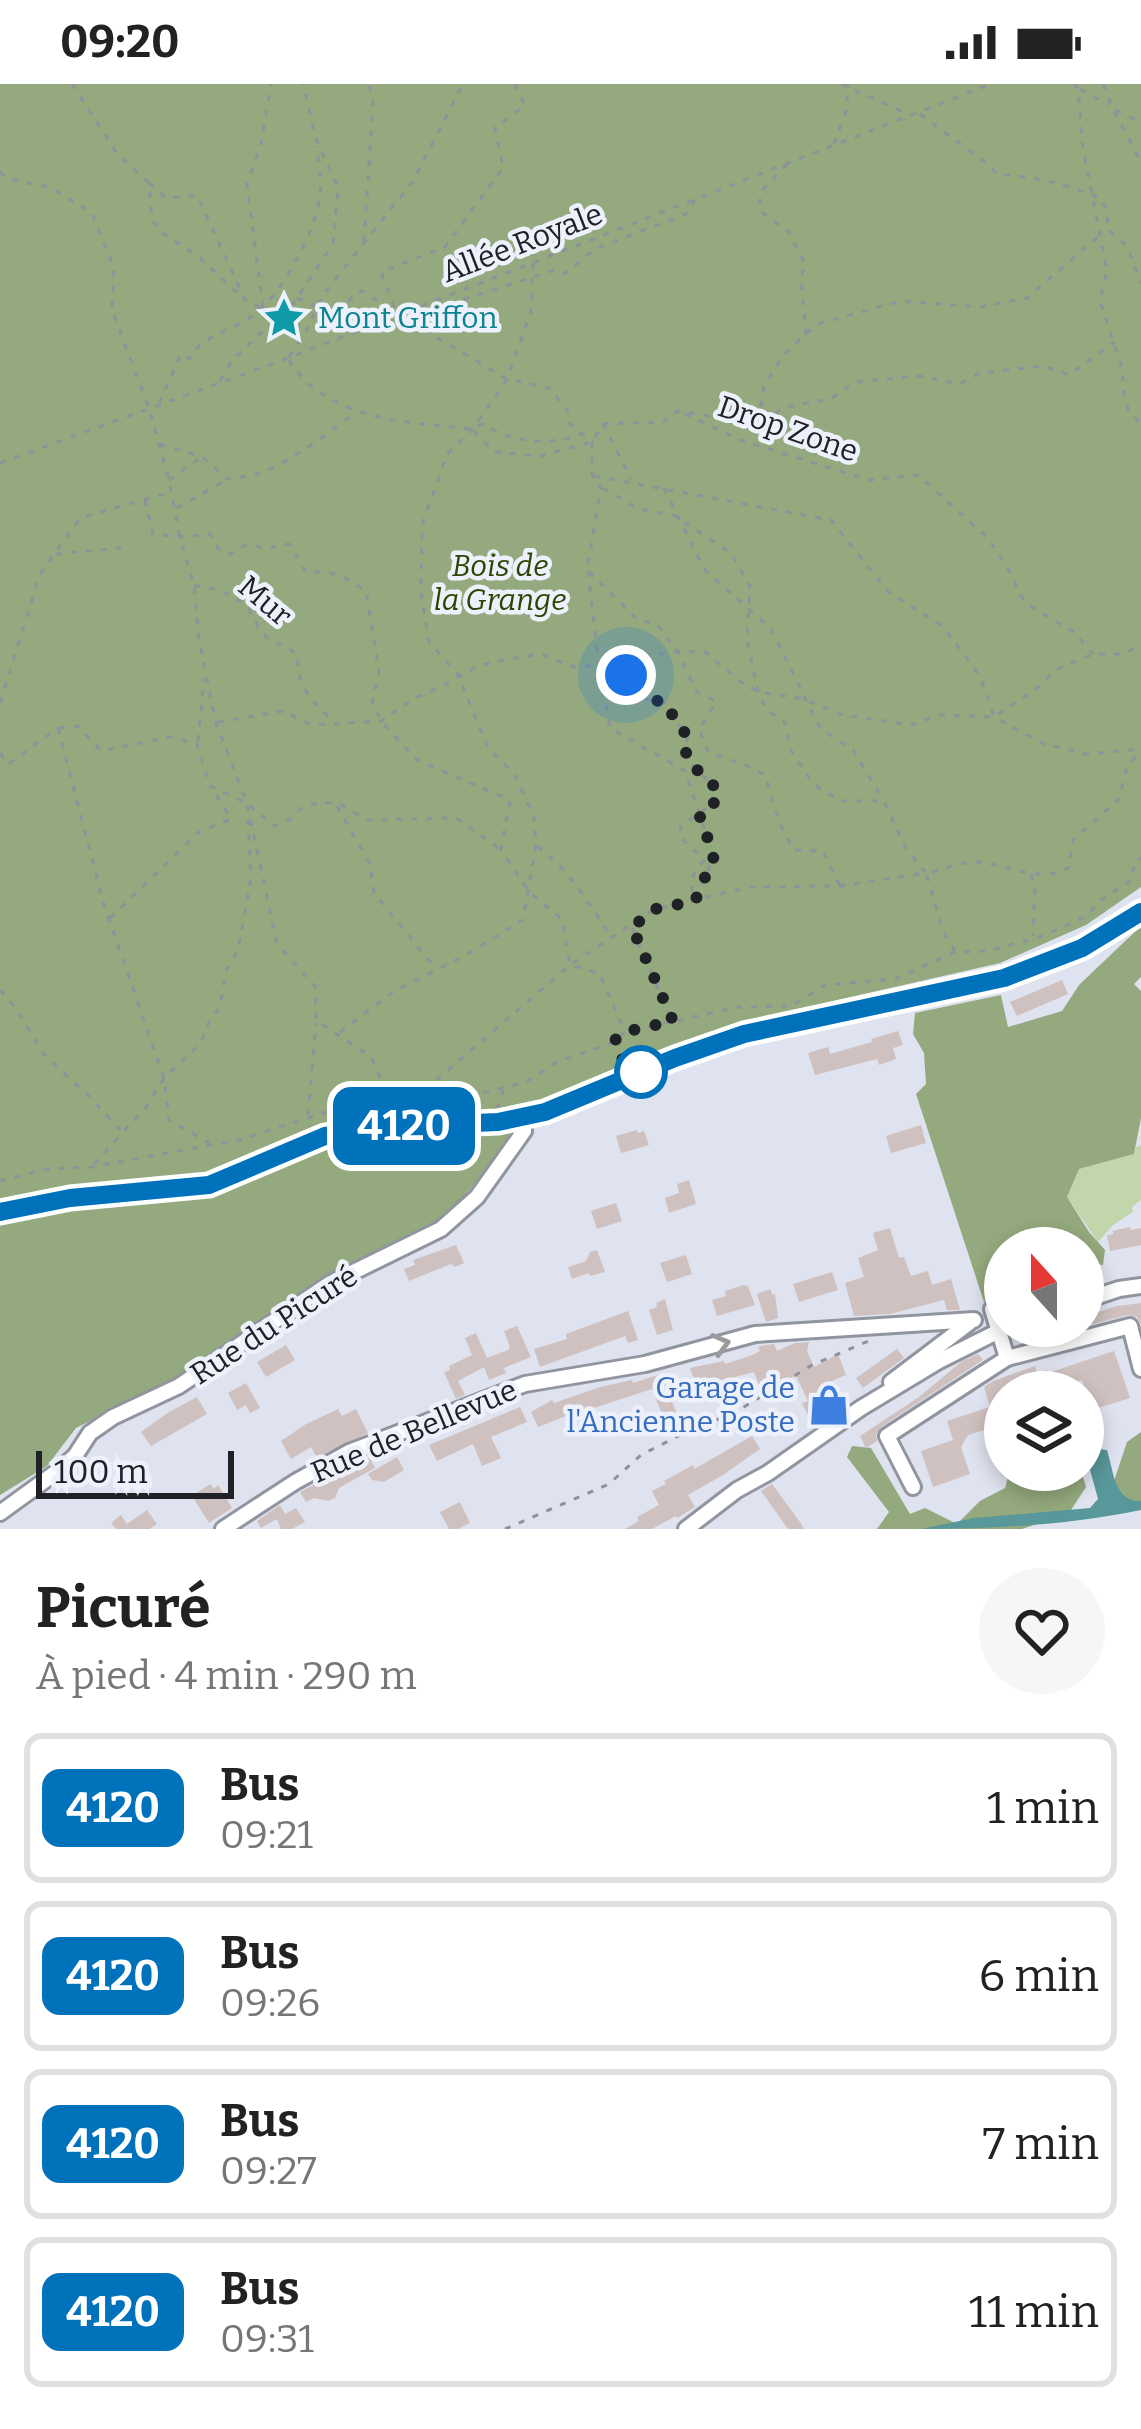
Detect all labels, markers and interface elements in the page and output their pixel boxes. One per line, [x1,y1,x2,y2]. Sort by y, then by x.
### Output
text: 09:20 [60,15,180,69]
street label: Allée Royale [436,196,608,290]
place icon: Mont Griffon [261,295,307,341]
place label: Mont Griffon [318,300,498,336]
street label: Drop Zone [713,388,863,470]
park label: Bois de la Grange [434,548,566,618]
street label: Mur [231,568,299,634]
your location [596,645,656,705]
unlabelled marker [616,1047,666,1097]
line badge: 4120 [320,1087,488,1165]
text: 4120 [357,1101,451,1151]
north arrow [984,1227,1104,1347]
map controls [984,1227,1104,1491]
street label: Rue du Picuré [184,1258,364,1392]
one-way arrow [710,1333,731,1358]
place label: Garage de l'Ancienne Poste [567,1370,795,1440]
street label: Rue de Bellevue [306,1371,522,1491]
button: layers [984,1371,1104,1491]
shop icon: Garage de l'Ancienne Poste [806,1382,852,1428]
scale bar [36,1445,234,1498]
text: 100 m [54,1452,148,1492]
button: heart [979,1568,1105,1694]
text: Picuré [36,1574,210,1642]
text: À pied · 4 min · 290 m [36,1653,417,1699]
text: Bus [220,1758,299,1812]
text: 1 min [987,1781,1099,1835]
text: 4120 [66,1783,160,1833]
text: 09:21 [220,1812,313,1858]
text: Bus [220,1926,299,1980]
text: 6 min [979,1949,1099,2003]
text: 4120 [66,1951,160,2001]
text: 09:26 [220,1980,320,2026]
text: Bus [220,2094,299,2148]
text: 7 min [983,2117,1099,2171]
text: 4120 [66,2119,160,2169]
text: 09:27 [220,2148,317,2194]
text: Bus [220,2262,299,2316]
text: 11 min [969,2285,1099,2339]
text: 4120 [66,2287,160,2337]
text: 09:31 [220,2316,314,2362]

